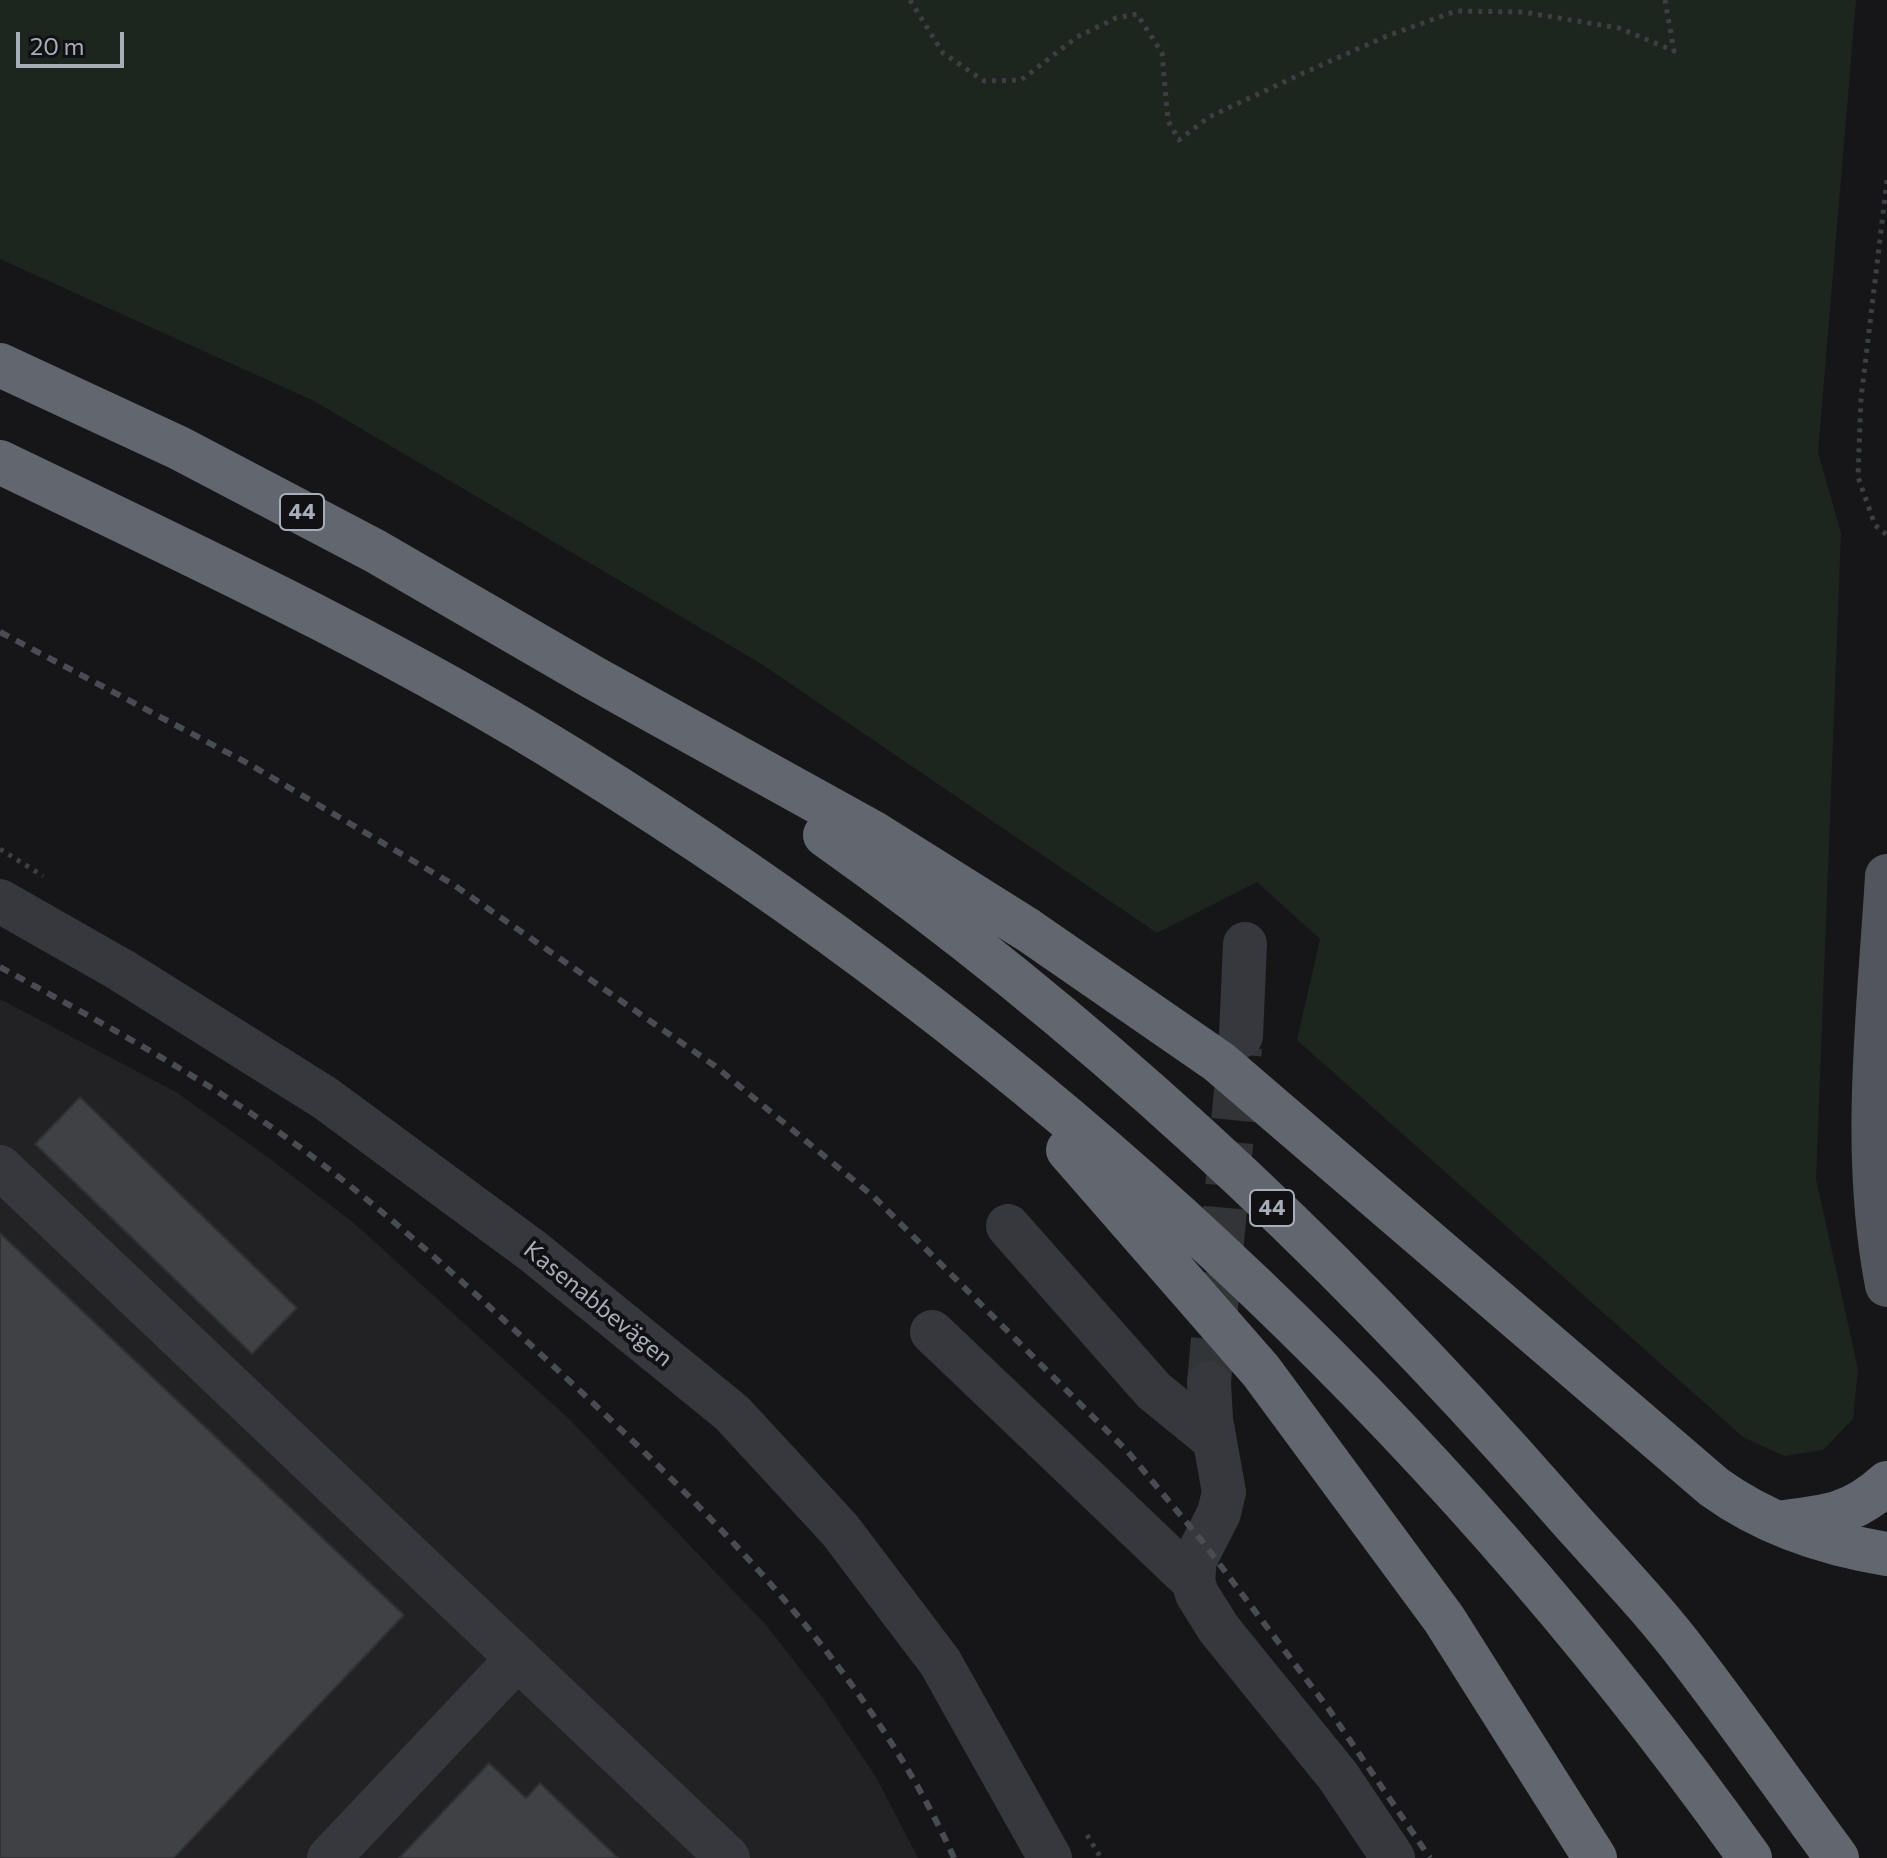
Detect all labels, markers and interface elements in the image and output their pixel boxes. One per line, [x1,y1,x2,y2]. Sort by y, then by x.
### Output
scale bar [20,16,128,66]
text: 20 m [30,31,84,60]
road number: 44 [280,494,324,530]
road number: 44 [1250,1190,1294,1226]
street label: Kasenabbevägen [518,1235,678,1373]

